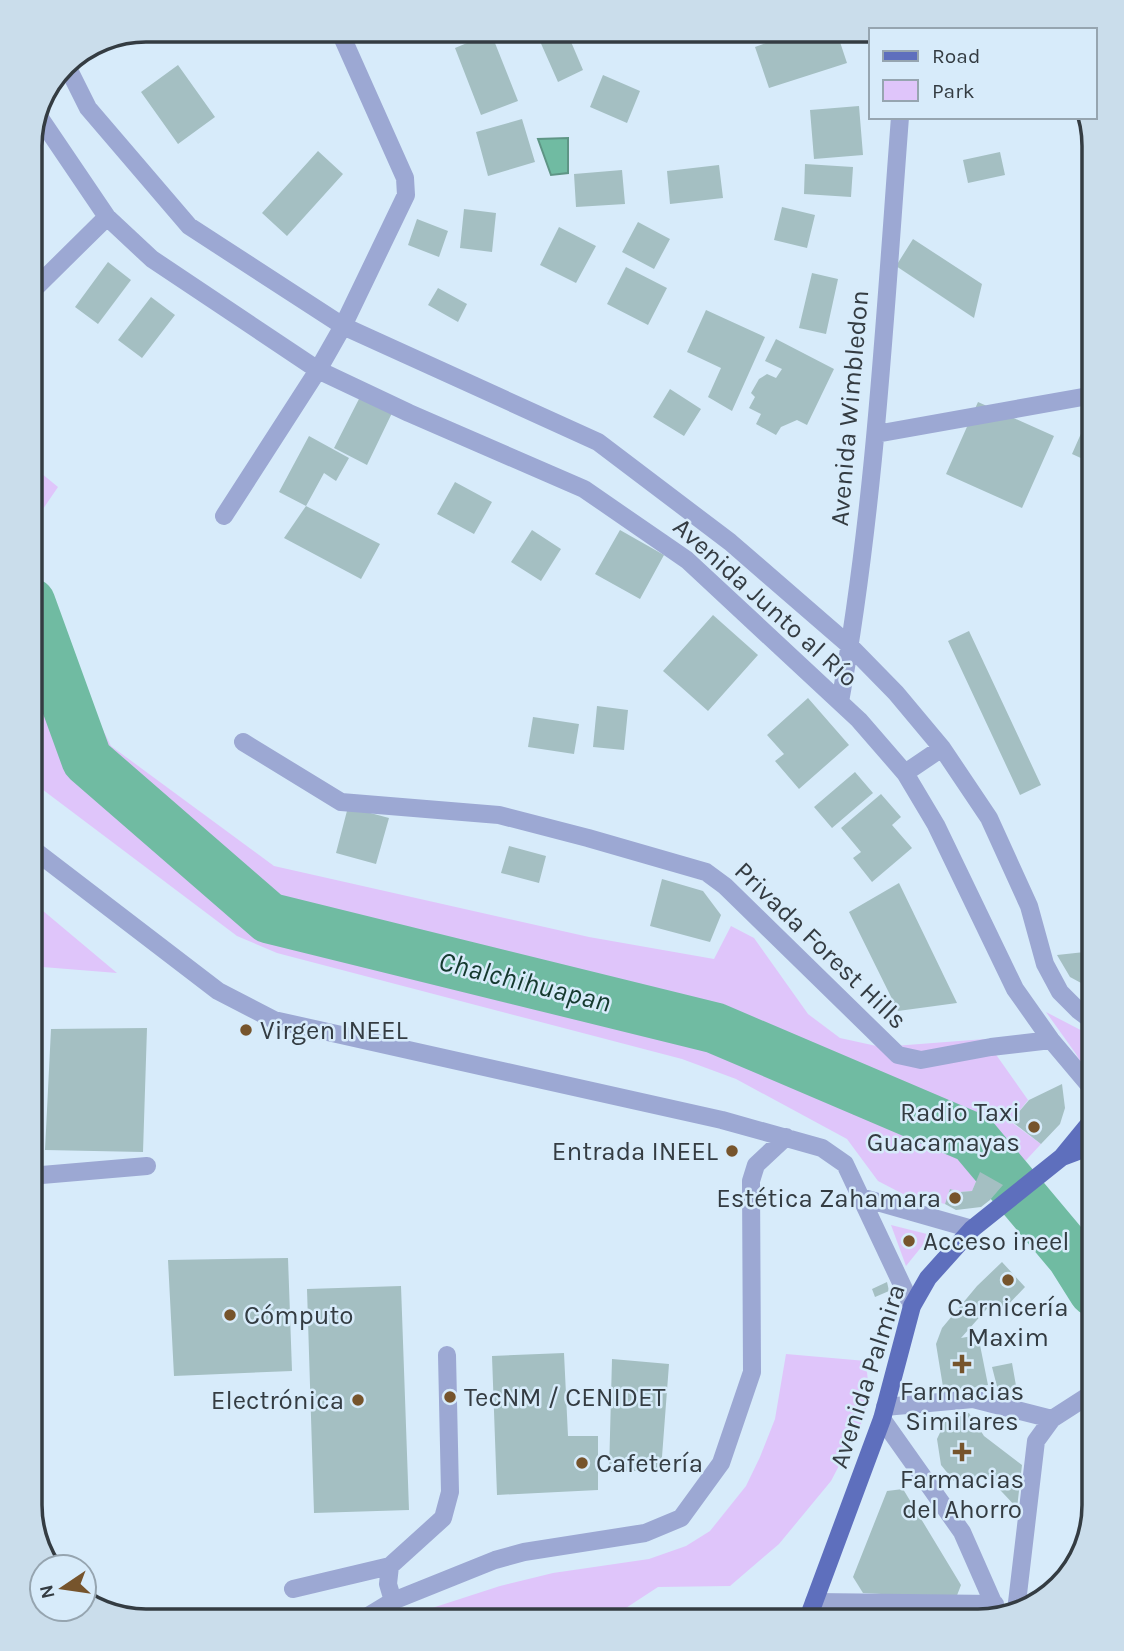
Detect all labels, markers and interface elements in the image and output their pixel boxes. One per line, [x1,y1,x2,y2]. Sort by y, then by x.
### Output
legend [869,28,1096,119]
text: Road [932,44,980,68]
text: Park [932,79,975,103]
street label: Avenida Wimbledon [824,289,875,527]
street label: Avenida Junto al Río [667,511,864,693]
street label: Privada Forest Hills [728,855,913,1036]
water label: Chalchihuapan [435,944,614,1019]
place label: Virgen INEEL [260,1015,408,1046]
marker: Virgen INEEL [238,1022,254,1038]
place label: Radio Taxi Guacamayas [867,1097,1020,1158]
marker: Radio Taxi Guacamayas [1026,1119,1042,1135]
place label: Entrada INEEL [552,1136,718,1167]
marker: Entrada INEEL [724,1143,740,1159]
place label: Estética Zahamara [716,1183,941,1214]
marker: Estética Zahamara [947,1190,963,1206]
place label: Acceso ineel [923,1226,1070,1257]
marker: Acceso ineel [901,1233,917,1249]
marker: Carnicería Maxim [1000,1272,1016,1288]
street label: Avenida Palmira [823,1280,912,1472]
place label: Carnicería Maxim [947,1292,1069,1353]
place label: Cómputo [244,1300,353,1331]
marker: Cómputo [222,1307,238,1323]
marker: Farmacias Similares [954,1356,970,1372]
place label: Farmacias Similares [900,1376,1024,1437]
place label: TecNM / CENIDET [464,1382,666,1413]
place label: Electrónica [211,1385,344,1416]
marker: TecNM / CENIDET [442,1389,458,1405]
marker: Electrónica [350,1392,366,1408]
marker: Farmacias del Ahorro [954,1444,970,1460]
place label: Cafetería [596,1448,703,1479]
marker: Cafetería [574,1455,590,1471]
place label: Farmacias del Ahorro [900,1464,1024,1525]
north arrow [28,1553,98,1623]
text: N [35,1582,60,1601]

